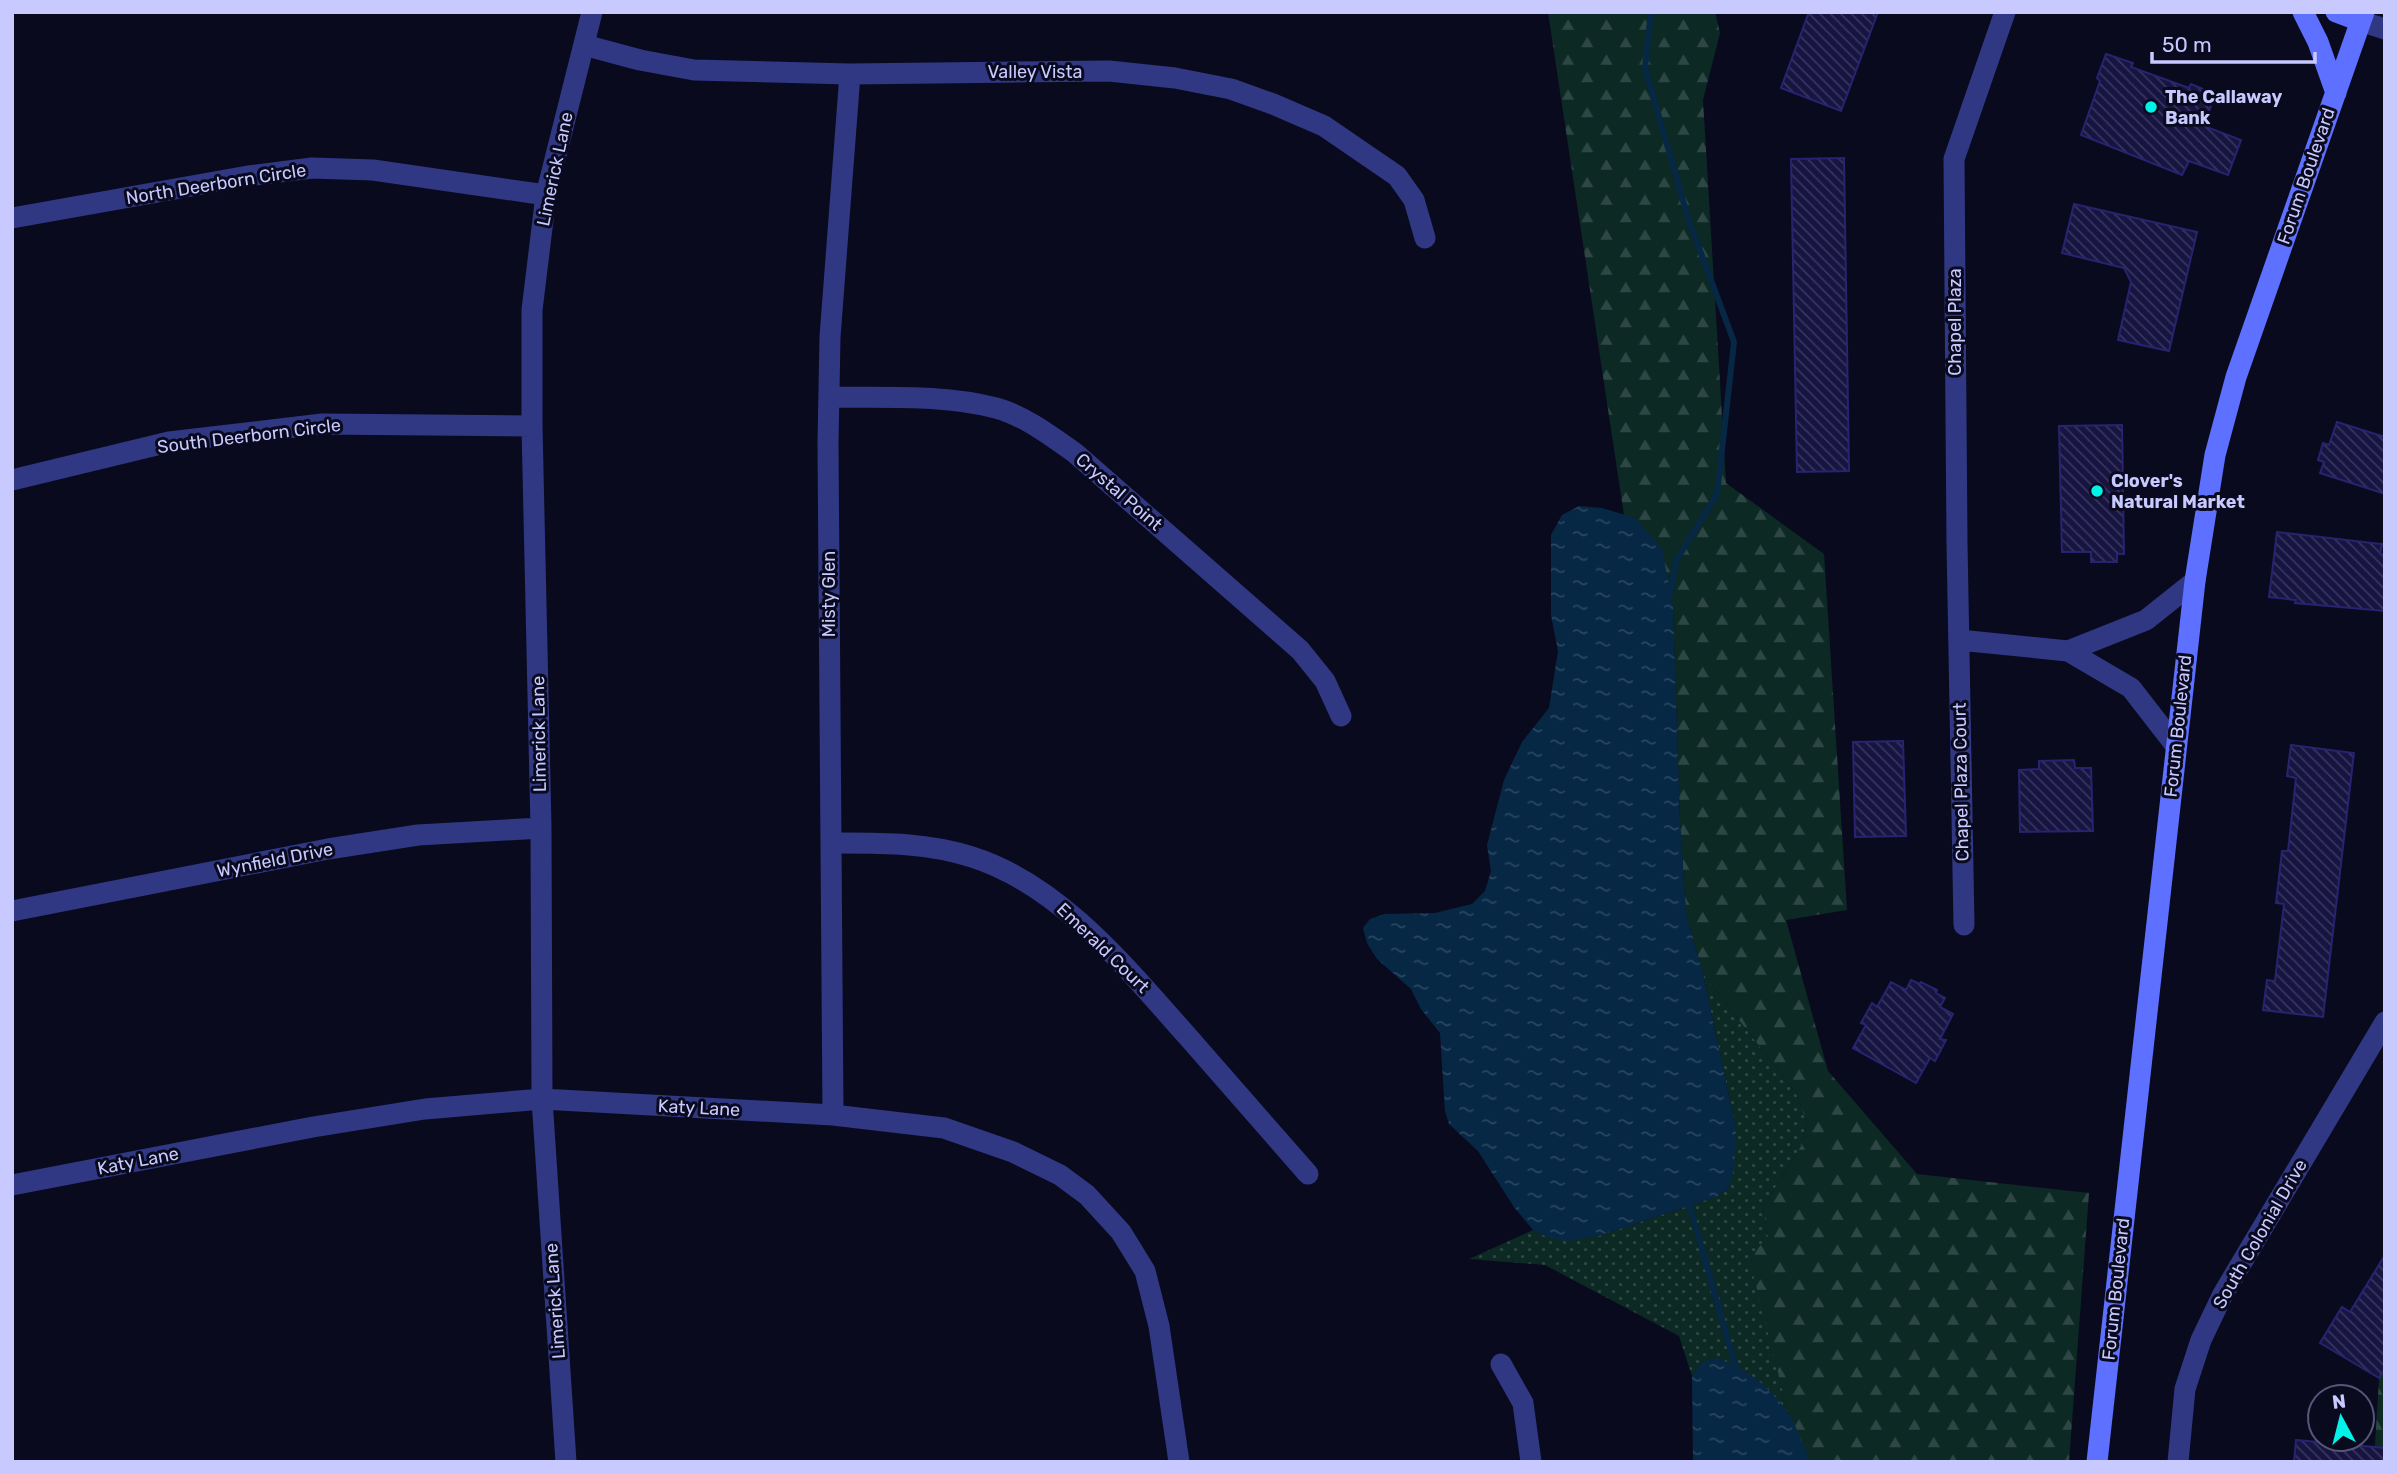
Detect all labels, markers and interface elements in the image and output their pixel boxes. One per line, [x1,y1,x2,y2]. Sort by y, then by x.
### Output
scale bar [2152,21,2315,65]
text: 50 m [2162,32,2212,57]
street label: Valley Vista [988,61,1082,83]
place label: The Callaway Bank [2165,86,2282,129]
marker: The Callaway Bank [2143,99,2159,115]
street label: Forum Boulevard [2272,105,2340,247]
street label: Limerick Lane [532,110,578,228]
street label: North Deerborn Circle [124,159,308,209]
street label: Chapel Plaza [1944,268,1966,376]
street label: South Deerborn Circle [156,414,342,458]
street label: Crystal Point [1071,448,1167,536]
place label: Clover's Natural Market [2111,470,2245,513]
marker: Clover's Natural Market [2089,483,2105,499]
street label: Misty Glen [818,551,840,637]
street label: Forum Boulevard [2160,654,2196,798]
street label: Limerick Lane [527,676,551,792]
street label: Chapel Plaza Court [1949,702,1973,862]
street label: Wynfield Drive [215,838,335,882]
street label: Emerald Court [1052,898,1154,998]
street label: Katy Lane [657,1095,741,1121]
street label: Katy Lane [95,1142,181,1180]
street label: South Colonial Drive [2208,1155,2312,1313]
street label: Forum Boulevard [2098,1217,2134,1361]
street label: Limerick Lane [540,1242,570,1360]
north arrow [2306,1383,2376,1453]
text: N [2331,1389,2347,1414]

